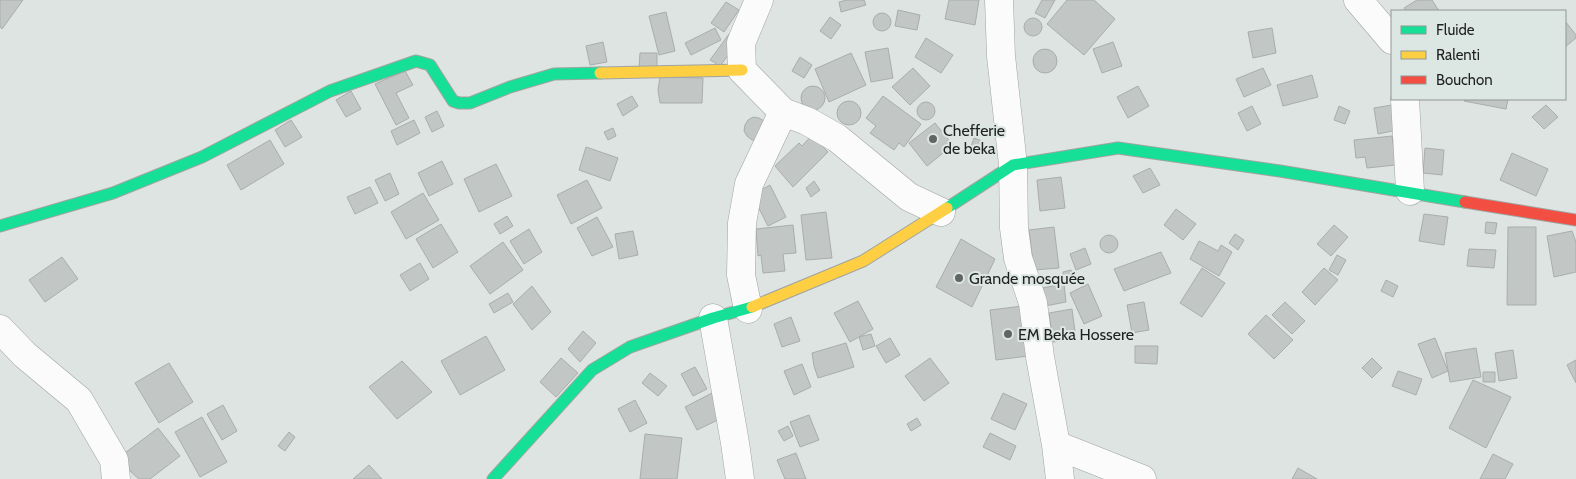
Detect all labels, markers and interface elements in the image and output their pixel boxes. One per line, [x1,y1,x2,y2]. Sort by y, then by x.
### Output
legend [1391,10,1566,100]
text: Fluide [1436,21,1475,39]
text: Ralenti [1436,46,1480,64]
text: Bouchon [1436,71,1493,89]
place label: Chefferie de beka [943,121,1005,158]
marker: Chefferie de beka [927,133,939,145]
place label: Grande mosquée [969,269,1085,288]
marker: Grande mosquée [953,272,965,284]
place label: EM Beka Hossere [1018,325,1134,344]
marker: EM Beka Hossere [1002,328,1014,340]

